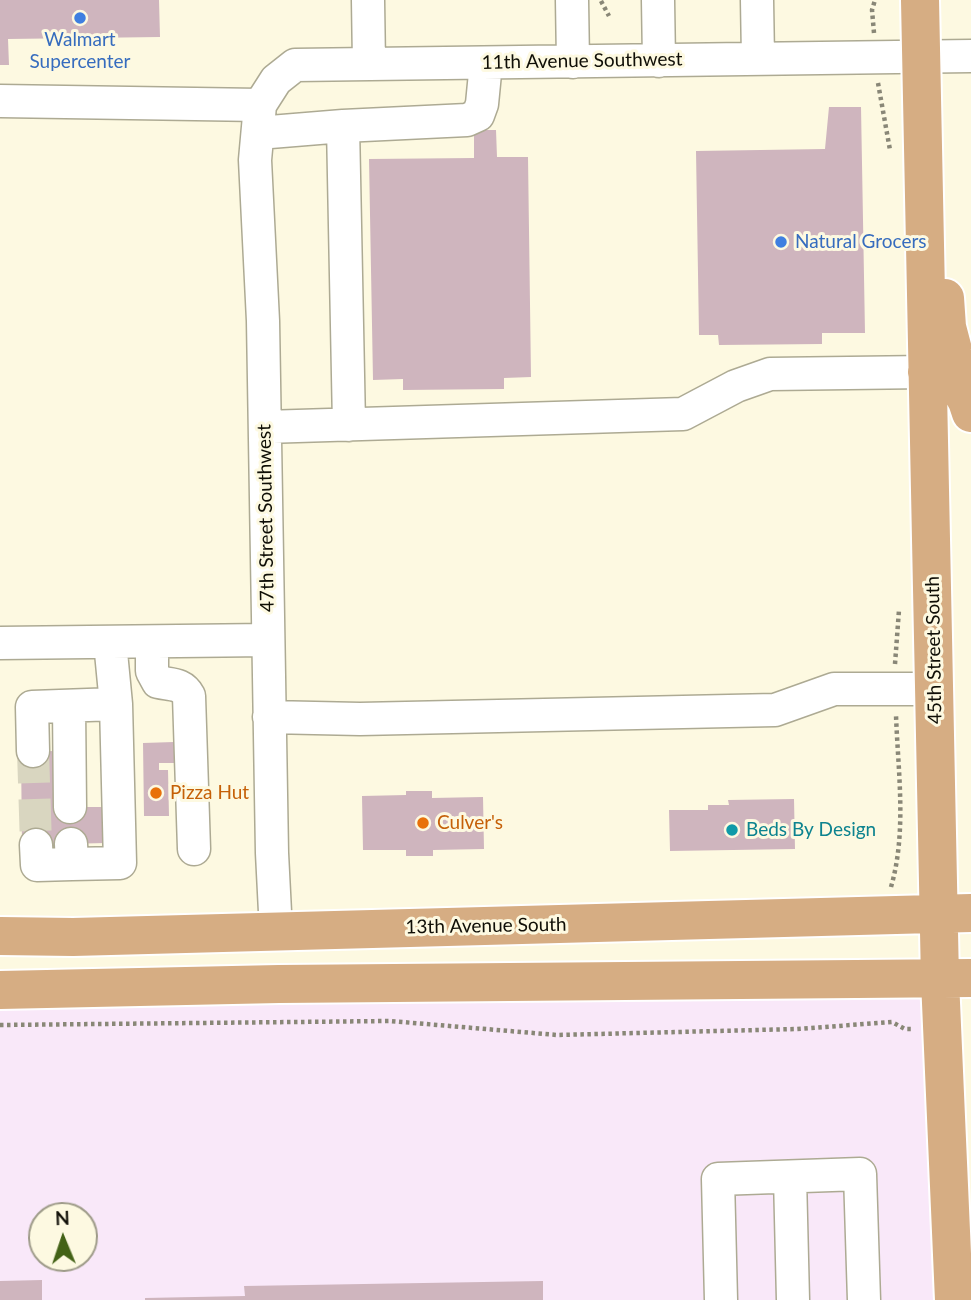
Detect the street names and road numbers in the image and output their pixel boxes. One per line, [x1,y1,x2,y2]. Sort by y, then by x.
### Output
street label: 11th Avenue Southwest [481,48,683,74]
street label: 47th Street Southwest [253,424,279,612]
street label: 45th Street South [921,576,947,724]
street label: 13th Avenue South [405,913,567,939]

